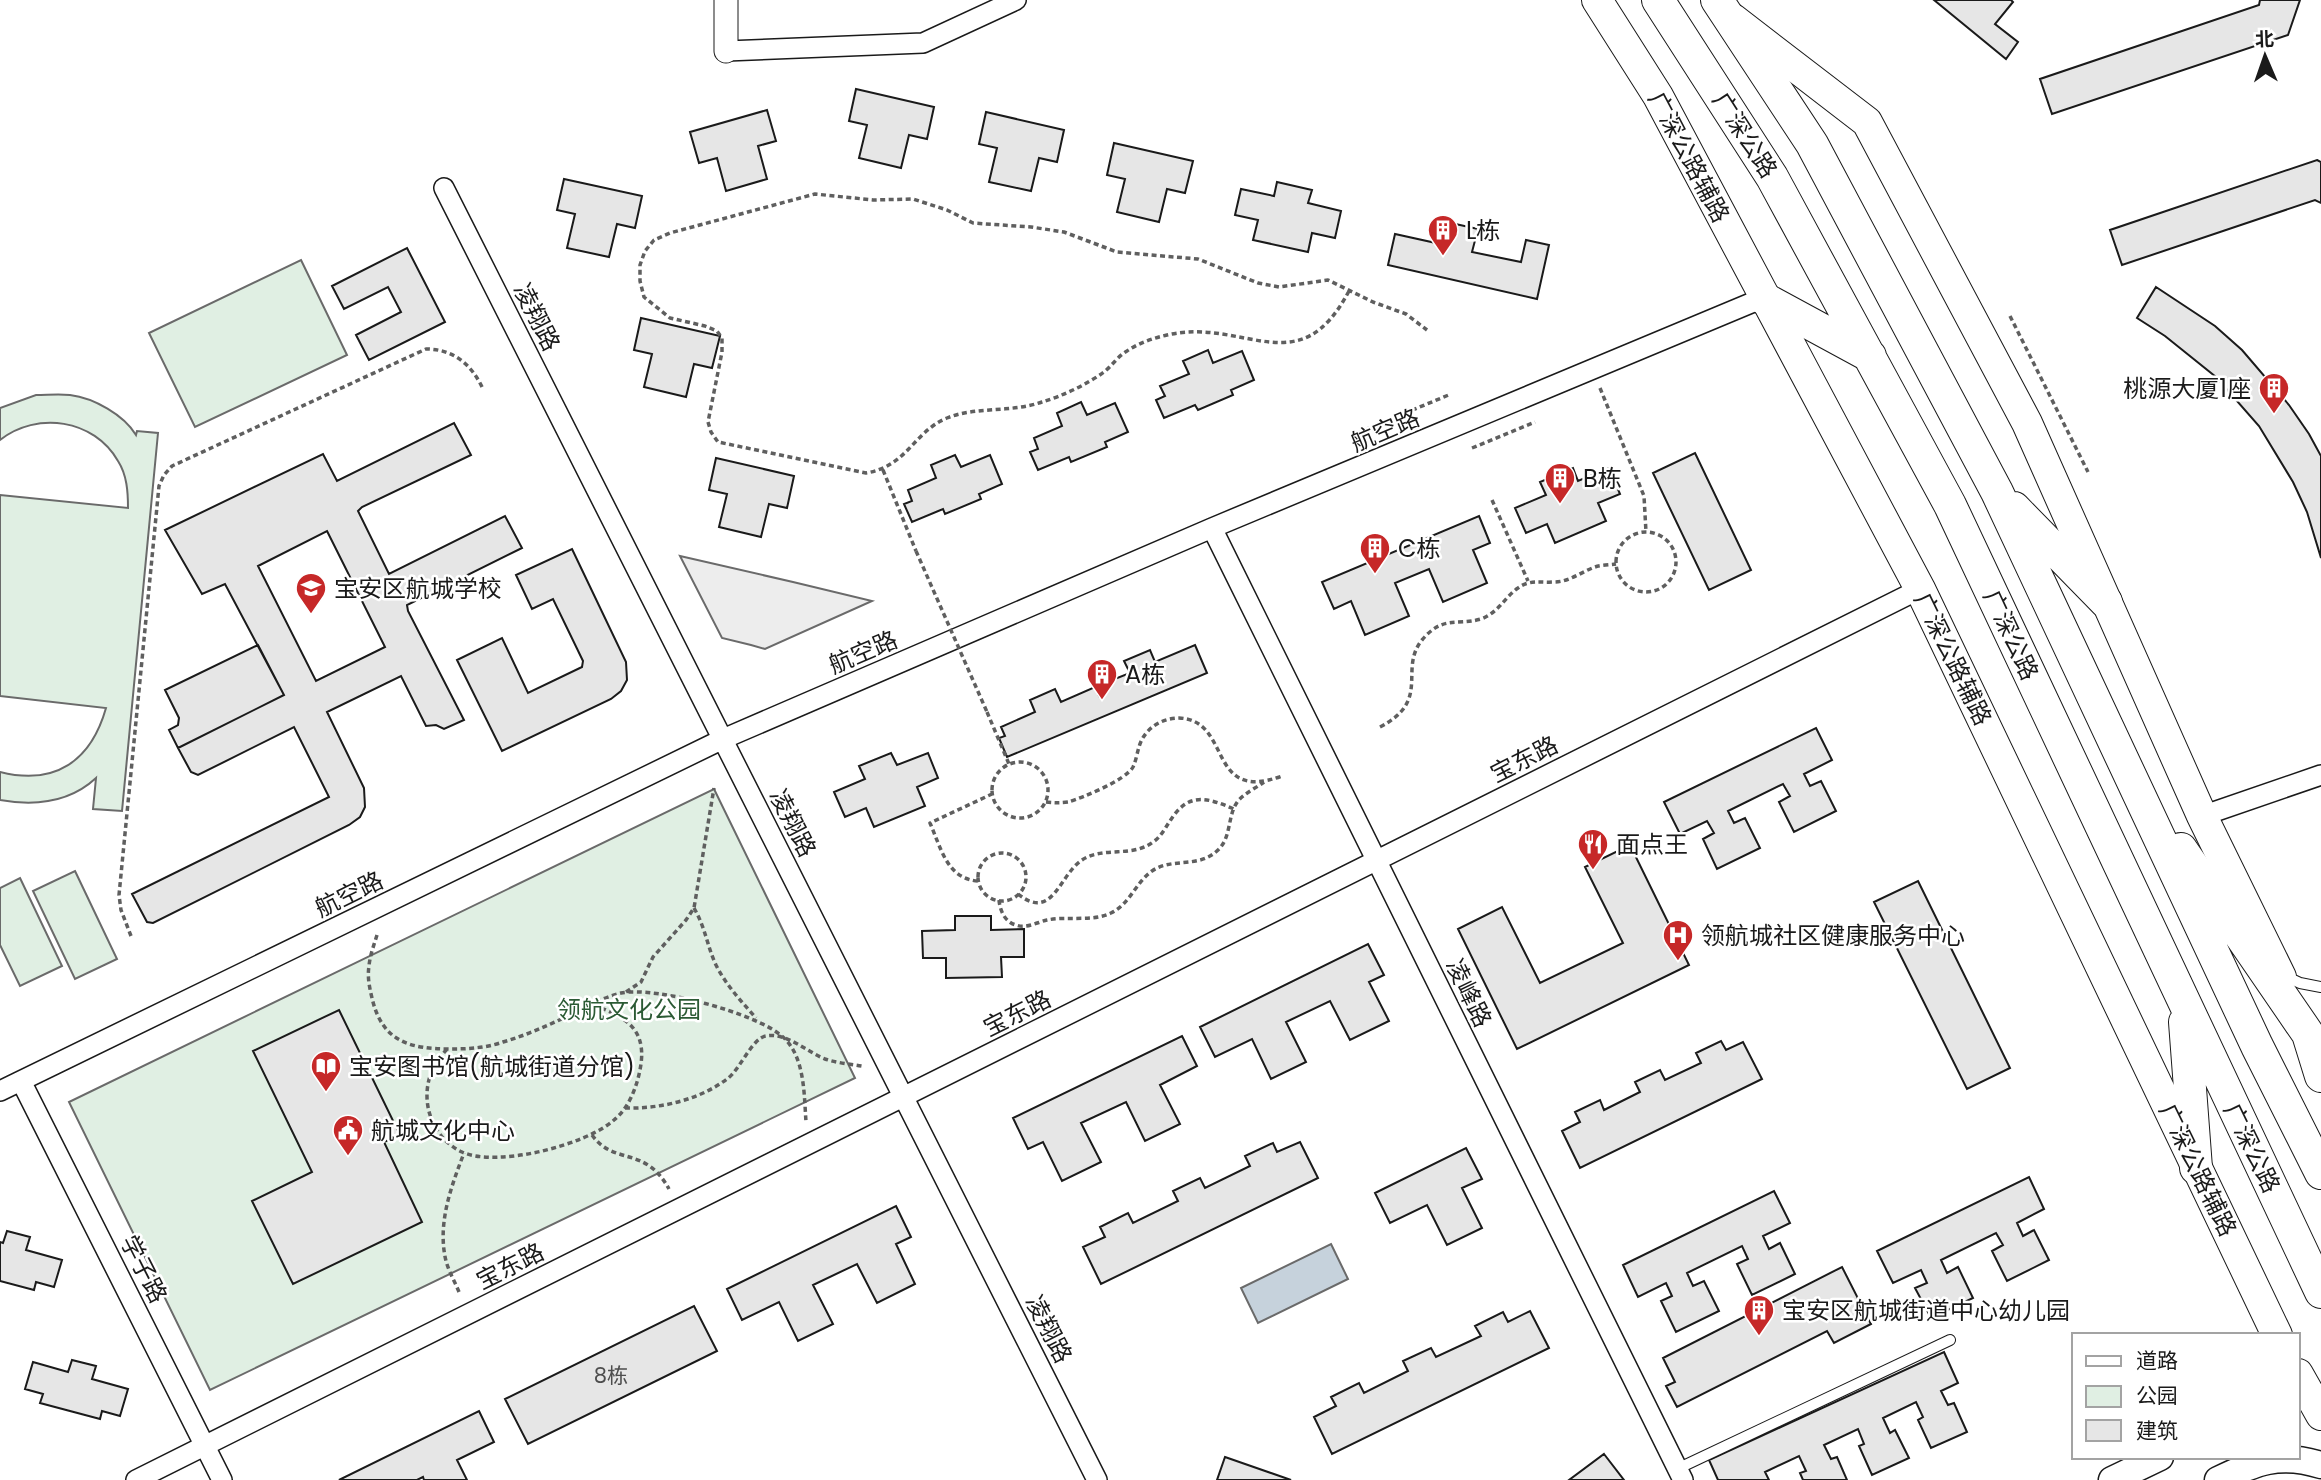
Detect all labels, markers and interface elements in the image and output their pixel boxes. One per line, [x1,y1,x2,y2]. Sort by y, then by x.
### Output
north arrow [2230,21,2300,91]
text: 北 [2254,26,2274,53]
street label: 广深公路辅路 [1641,86,1737,228]
street label: 广深公路 [1705,86,1785,184]
building icon: L栋 [1426,213,1460,257]
place label: L栋 [1466,214,1500,247]
street label: 凌翔路 [506,277,568,357]
building icon: 桃源大厦1座 [2257,371,2291,415]
place label: 桃源大厦1座 [2123,372,2251,405]
street label: 航空路 [1345,401,1425,459]
building icon: B栋 [1543,461,1577,505]
place label: B栋 [1583,462,1622,495]
building icon: C栋 [1358,531,1392,575]
place label: C栋 [1398,532,1441,565]
school or university icon: 宝安区航城学校 [294,571,328,615]
place label: 宝安区航城学校 [334,572,502,605]
street label: 广深公路 [1976,585,2046,685]
street label: 广深公路辅路 [1907,587,1999,731]
street label: 航空路 [823,623,903,681]
building icon: A栋 [1085,657,1119,701]
place label: A栋 [1125,658,1165,691]
street label: 宝东路 [1484,728,1564,790]
street label: 凌翔路 [762,783,824,863]
restaurant icon: 面点王 [1576,827,1610,871]
place label: 面点王 [1616,828,1688,861]
street label: 航空路 [309,863,389,925]
hospital icon: 领航城社区健康服务中心 [1661,918,1695,962]
place label: 领航城社区健康服务中心 [1701,919,1965,952]
street label: 凌峰路 [1438,953,1500,1033]
street label: 宝东路 [977,982,1057,1044]
park label: 领航文化公园 [557,993,701,1026]
library icon: 宝安图书馆(航城街道分馆) [309,1049,343,1093]
place label: 宝安图书馆(航城街道分馆) [349,1050,635,1083]
street label: 广深公路辅路 [2152,1098,2244,1242]
street label: 广深公路 [2216,1098,2288,1198]
public building icon: 航城文化中心 [331,1113,365,1157]
place label: 航城文化中心 [371,1114,515,1147]
street label: 学子路 [113,1229,175,1309]
street label: 宝东路 [470,1235,550,1297]
street label: 凌翔路 [1018,1289,1080,1369]
building icon: 宝安区航城街道中心幼儿园 [1742,1293,1776,1337]
place label: 宝安区航城街道中心幼儿园 [1782,1294,2070,1327]
legend [2072,1333,2300,1459]
text: 道路 [2136,1346,2178,1375]
house number: 8栋 [594,1361,628,1390]
text: 公园 [2136,1381,2178,1410]
text: 建筑 [2136,1416,2178,1445]

